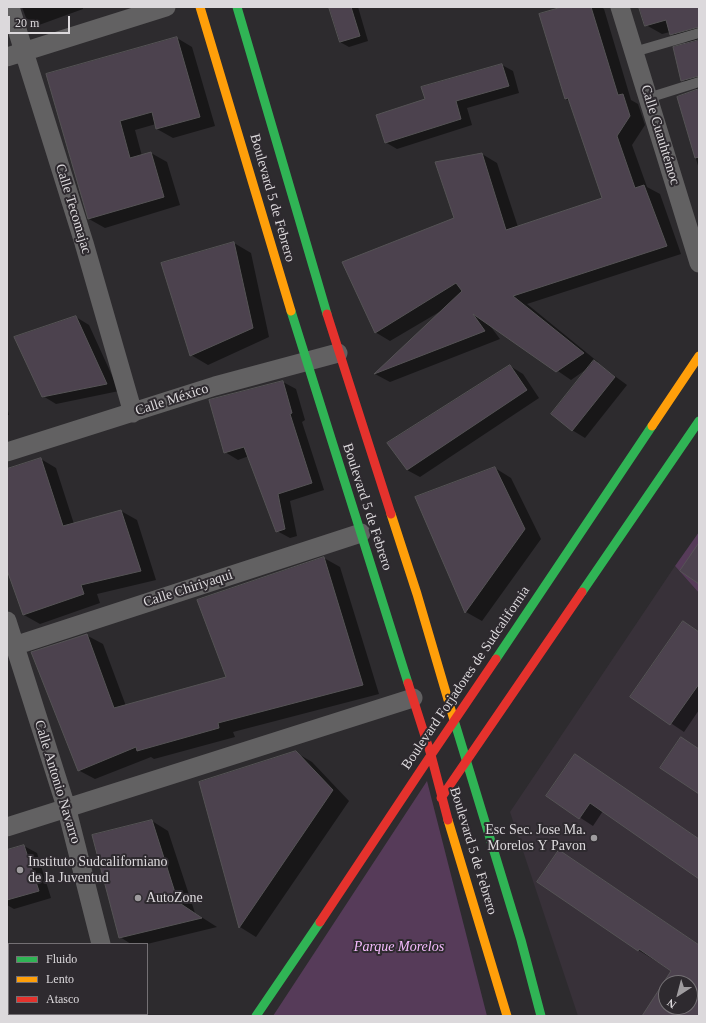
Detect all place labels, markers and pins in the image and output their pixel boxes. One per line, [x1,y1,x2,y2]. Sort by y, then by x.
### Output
place label: Esc Sec. Jose Ma. Morelos Y Pavon [485,822,586,854]
marker: Esc Sec. Jose Ma. Morelos Y Pavon [589,833,599,843]
place label: Instituto Sudcaliforniano de la Juventud [28,854,168,886]
marker: Instituto Sudcaliforniano de la Juventud [15,865,25,875]
place label: AutoZone [146,890,203,906]
marker: AutoZone [133,893,143,903]

